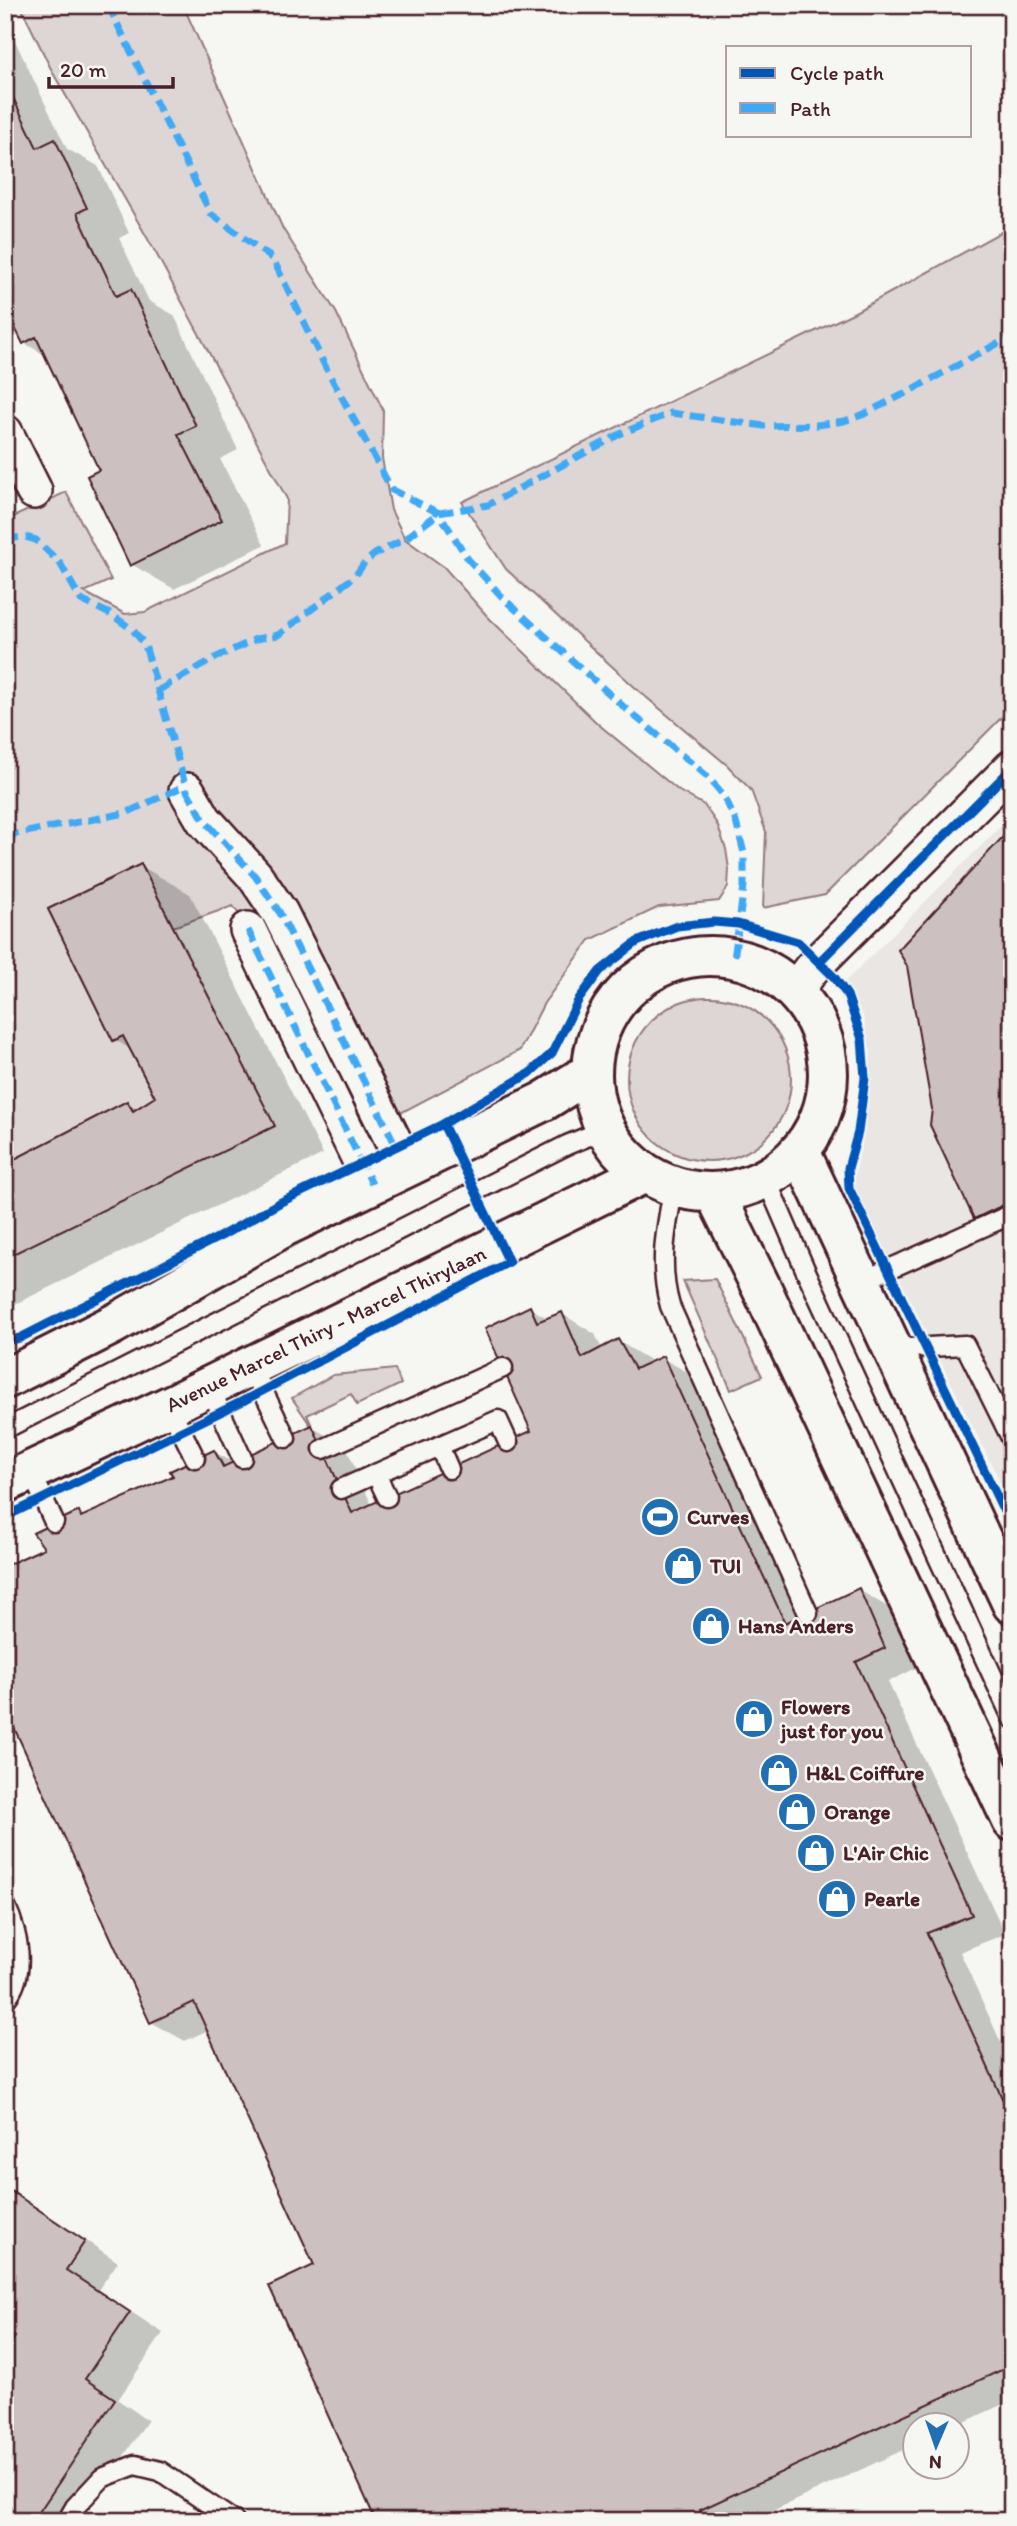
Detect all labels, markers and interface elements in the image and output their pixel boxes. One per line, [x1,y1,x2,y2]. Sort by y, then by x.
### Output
scale bar [49,46,173,90]
legend [726,46,972,136]
text: 20 m [60,57,107,82]
text: Cycle path [790,60,884,85]
text: Path [790,96,831,121]
street label: Avenue Marcel Thiry - Marcel Thirylaan [162,1240,490,1417]
sports icon: Curves [639,1496,681,1538]
place label: Curves [687,1504,749,1529]
shop icon: TUI [662,1545,704,1587]
place label: TUI [709,1553,741,1578]
shop icon: Hans Anders [690,1605,732,1647]
place label: Hans Anders [738,1613,854,1638]
place label: Flowers just for you [780,1694,884,1744]
shop icon: Flowers just for you [733,1698,775,1740]
shop icon: H&L Coiffure [758,1752,800,1794]
place label: H&L Coiffure [806,1760,924,1785]
shop icon: Orange [776,1791,818,1833]
place label: Orange [824,1799,890,1825]
shop icon: L'Air Chic [795,1832,837,1874]
place label: L'Air Chic [843,1840,929,1865]
shop icon: Pearle [816,1878,858,1920]
place label: Pearle [864,1886,920,1911]
north arrow [902,2410,972,2480]
text: N [929,2451,942,2474]

